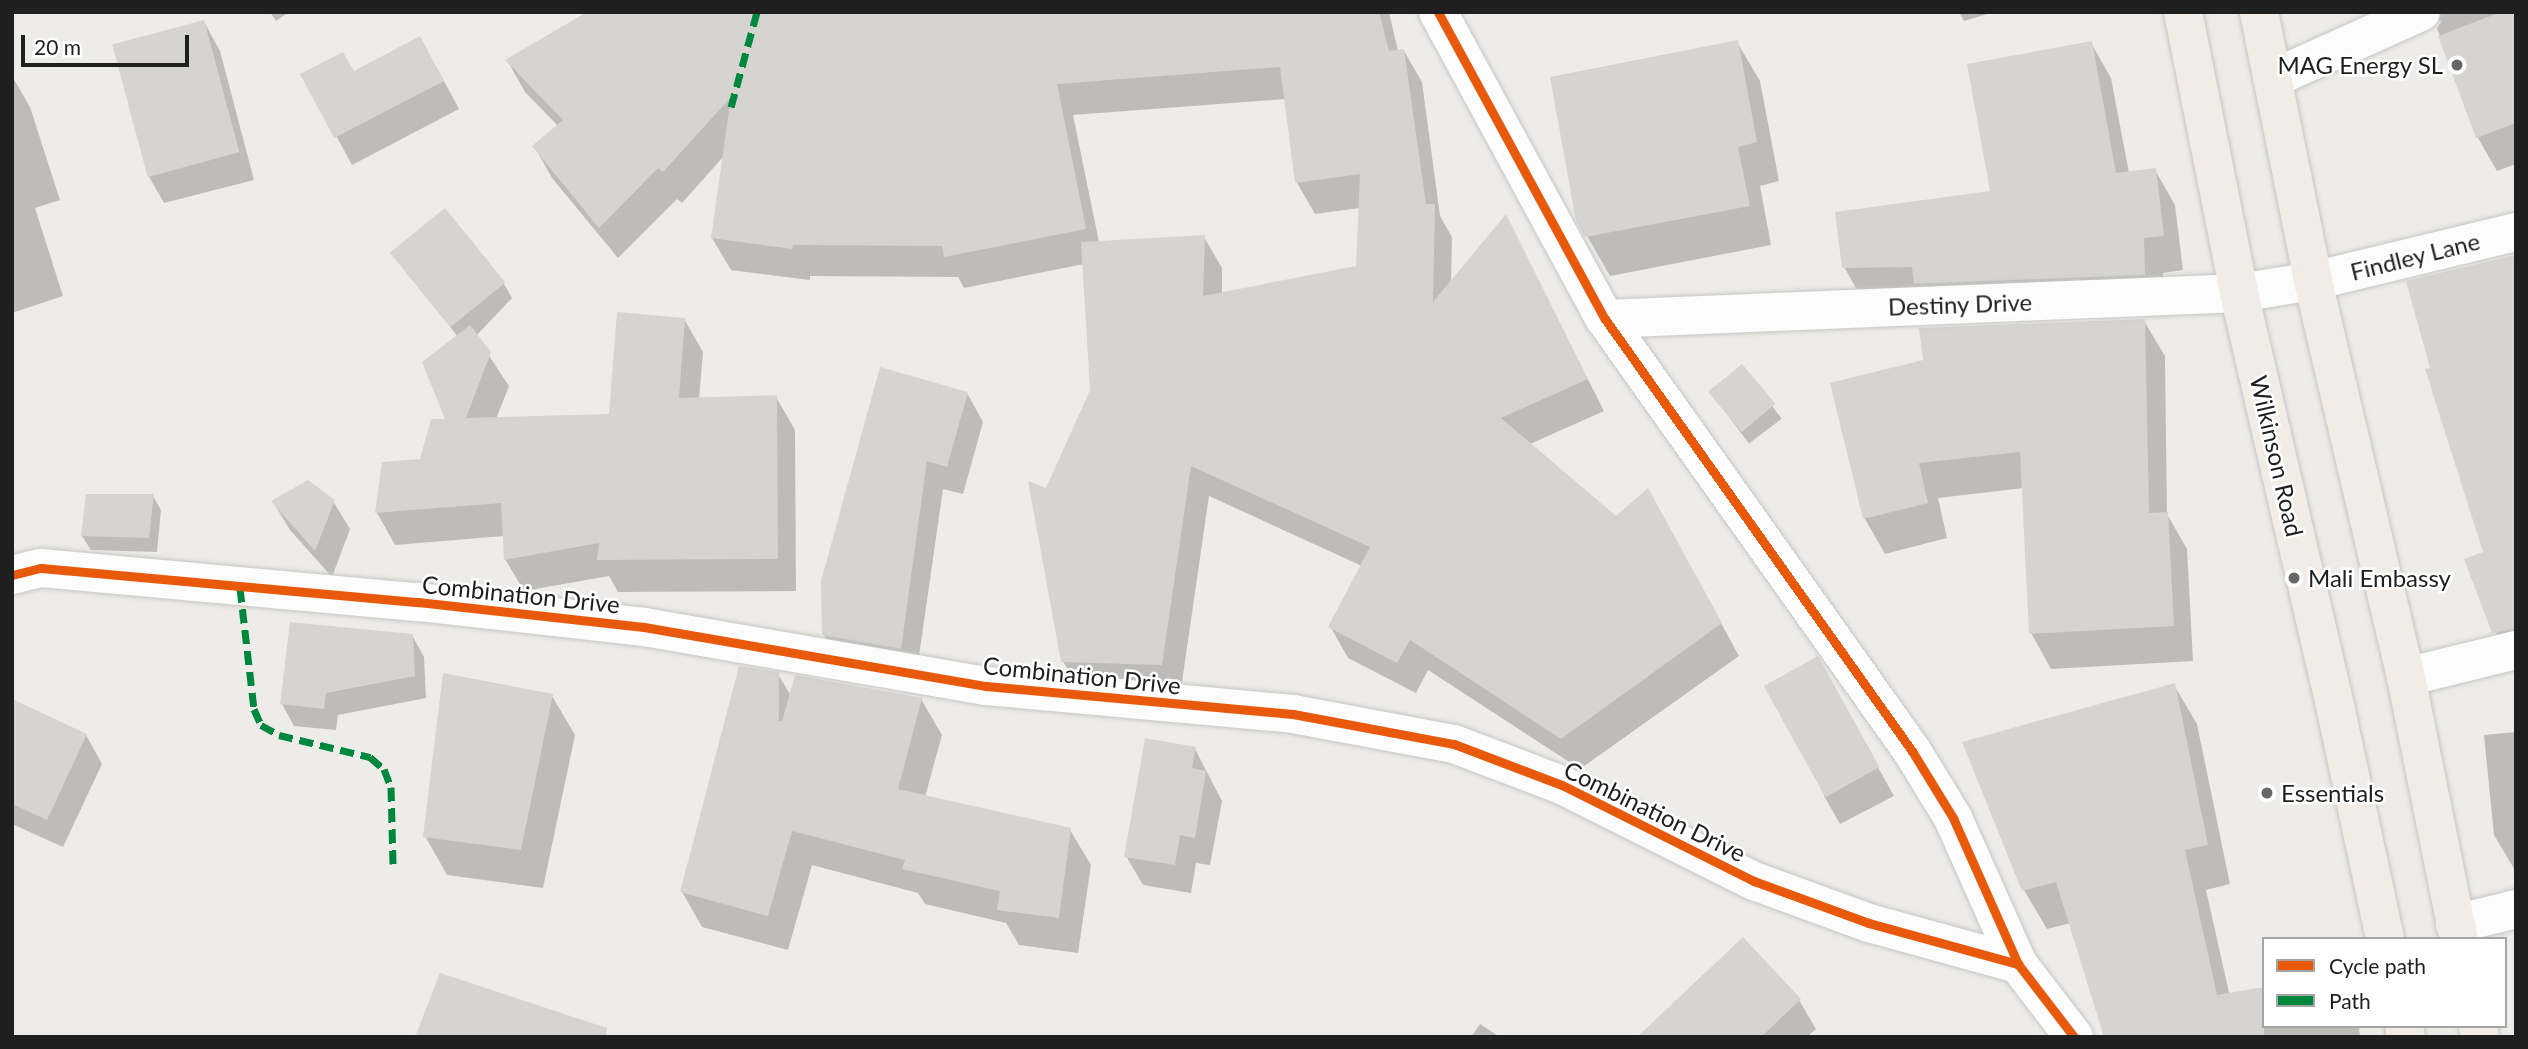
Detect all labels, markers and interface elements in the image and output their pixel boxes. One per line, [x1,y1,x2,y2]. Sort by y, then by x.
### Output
scale bar [24,21,192,65]
text: 20 m [34,34,81,59]
place label: MAG Energy SL [2277,51,2443,79]
marker: MAG Energy SL [2449,57,2465,73]
street label: Findley Lane [2347,226,2483,286]
street label: Destiny Drive [1887,287,2033,321]
street label: Wilkinson Road [2244,373,2310,539]
place label: Mali Embassy [2308,564,2451,592]
street label: Combination Drive [421,569,621,619]
marker: Mali Embassy [2286,570,2302,586]
street label: Combination Drive [982,650,1182,700]
street label: Combination Drive [1559,755,1751,867]
place label: Essentials [2281,779,2384,807]
marker: Essentials [2259,785,2275,801]
legend [2262,937,2507,1028]
text: Cycle path [2329,953,2426,978]
text: Path [2329,988,2371,1013]

